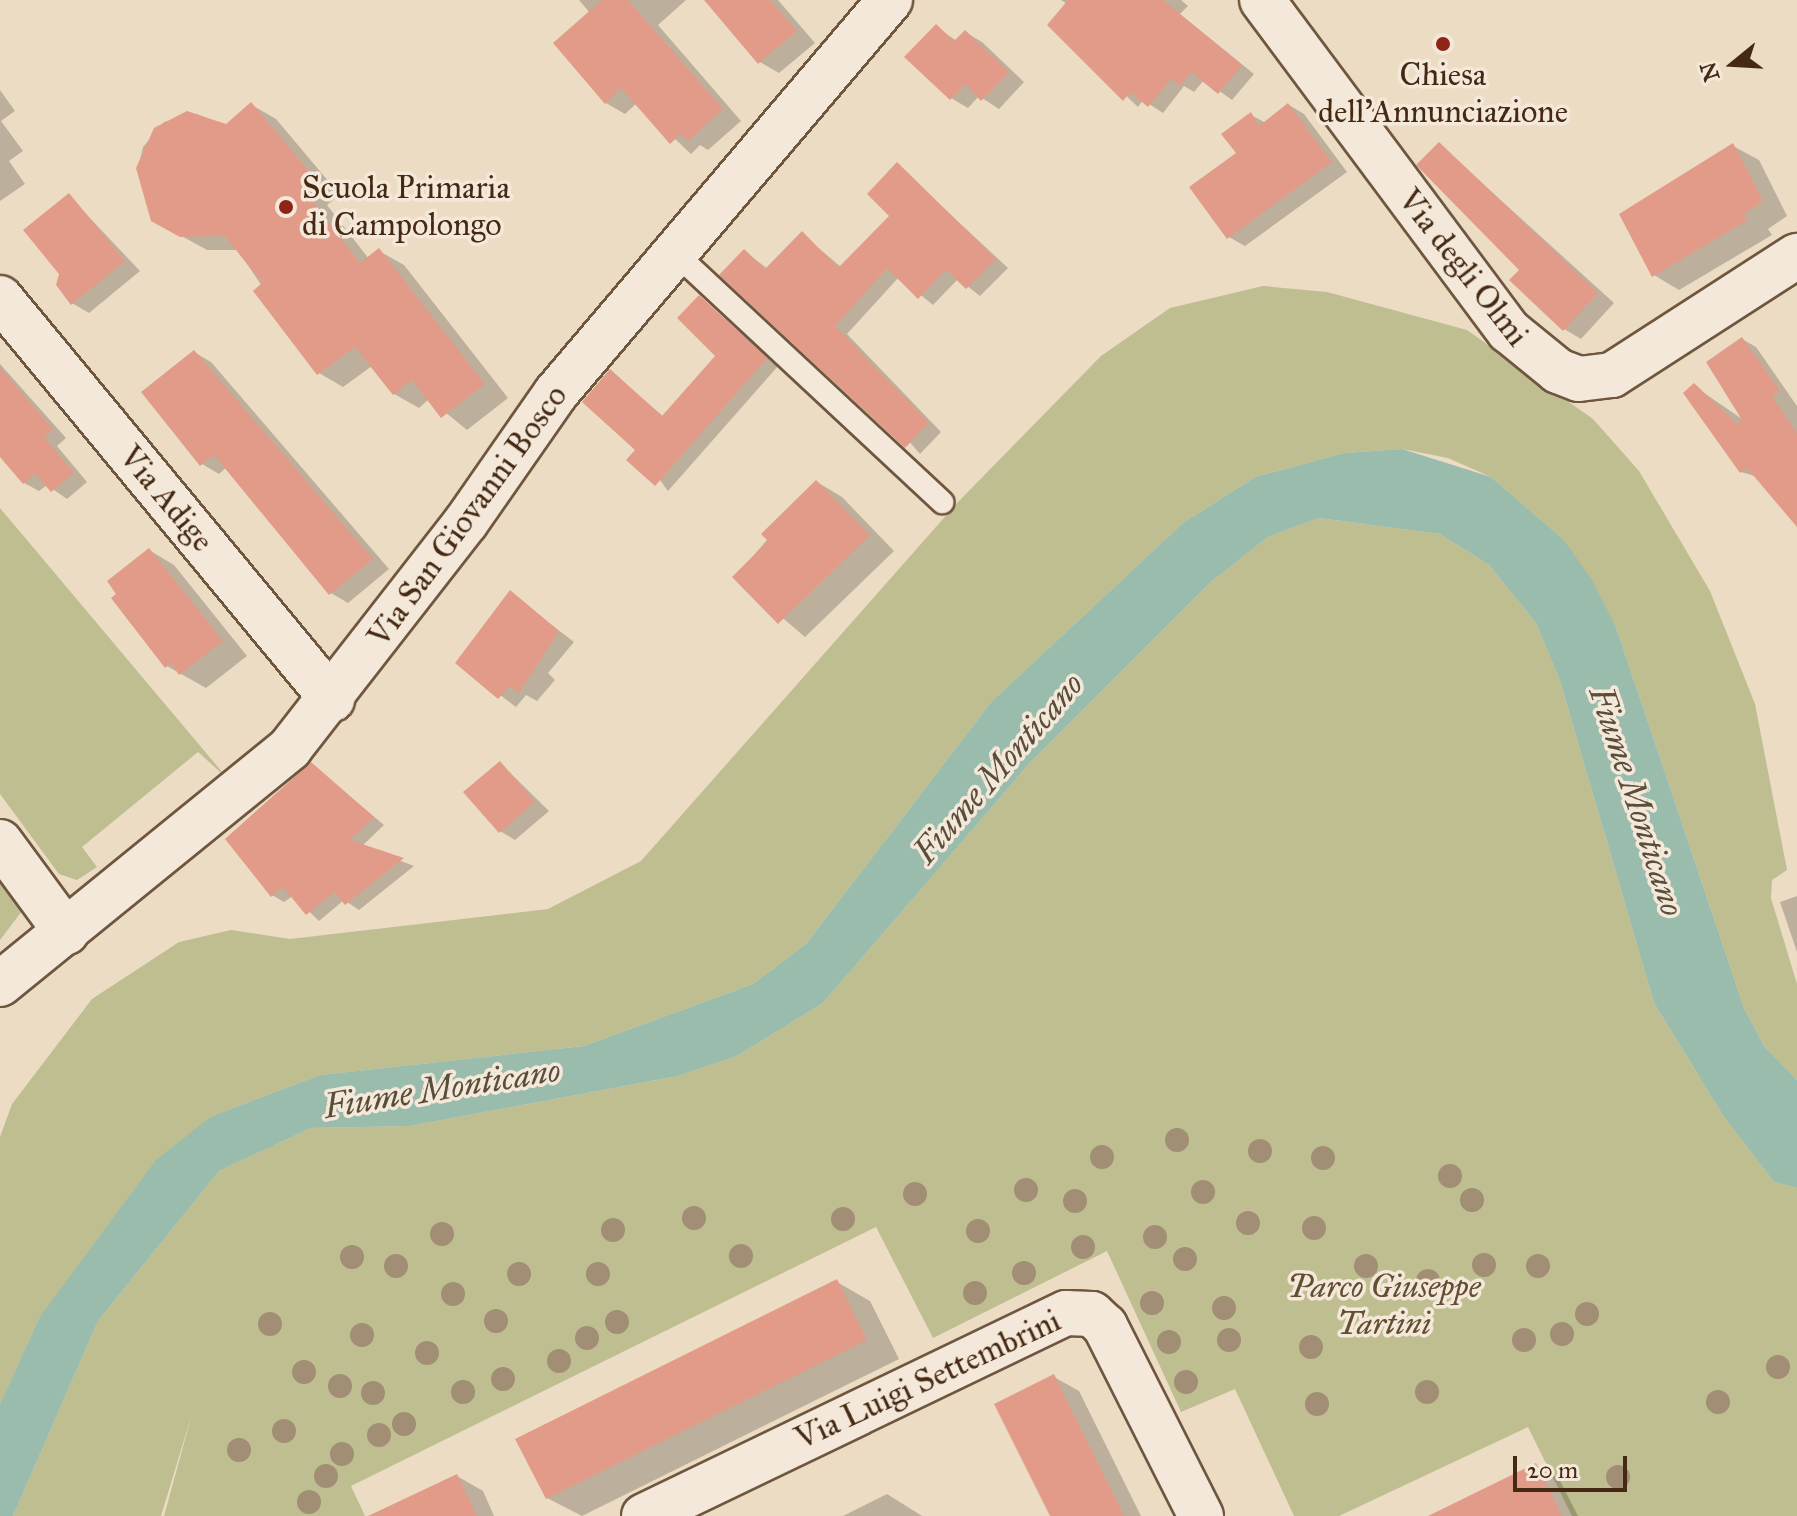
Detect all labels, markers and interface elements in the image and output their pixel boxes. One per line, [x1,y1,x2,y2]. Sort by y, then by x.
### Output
north arrow [1693,24,1773,104]
marker: Chiesa dell'Annunciazione [1434,35,1452,53]
place label: Chiesa dell'Annunciazione [1318,57,1568,132]
text: N [1694,59,1725,85]
place label: Scuola Primaria di Campolongo [302,170,510,245]
street label: Via degli Olmi [1390,182,1536,354]
marker: Scuola Primaria di Campolongo [277,198,295,216]
street label: Via San Giovanni Bosco [360,378,576,654]
street label: Via Adige [111,438,221,560]
water label: Fiume Monticano [904,664,1092,872]
water label: Fiume Monticano [1581,681,1693,921]
water label: Fiume Monticano [321,1049,563,1127]
park label: Parco Giuseppe Tartini [1287,1269,1481,1344]
street label: Via Luigi Settembrini [789,1302,1067,1458]
scale bar [1517,1440,1631,1490]
text: 20 m [1527,1455,1578,1485]

